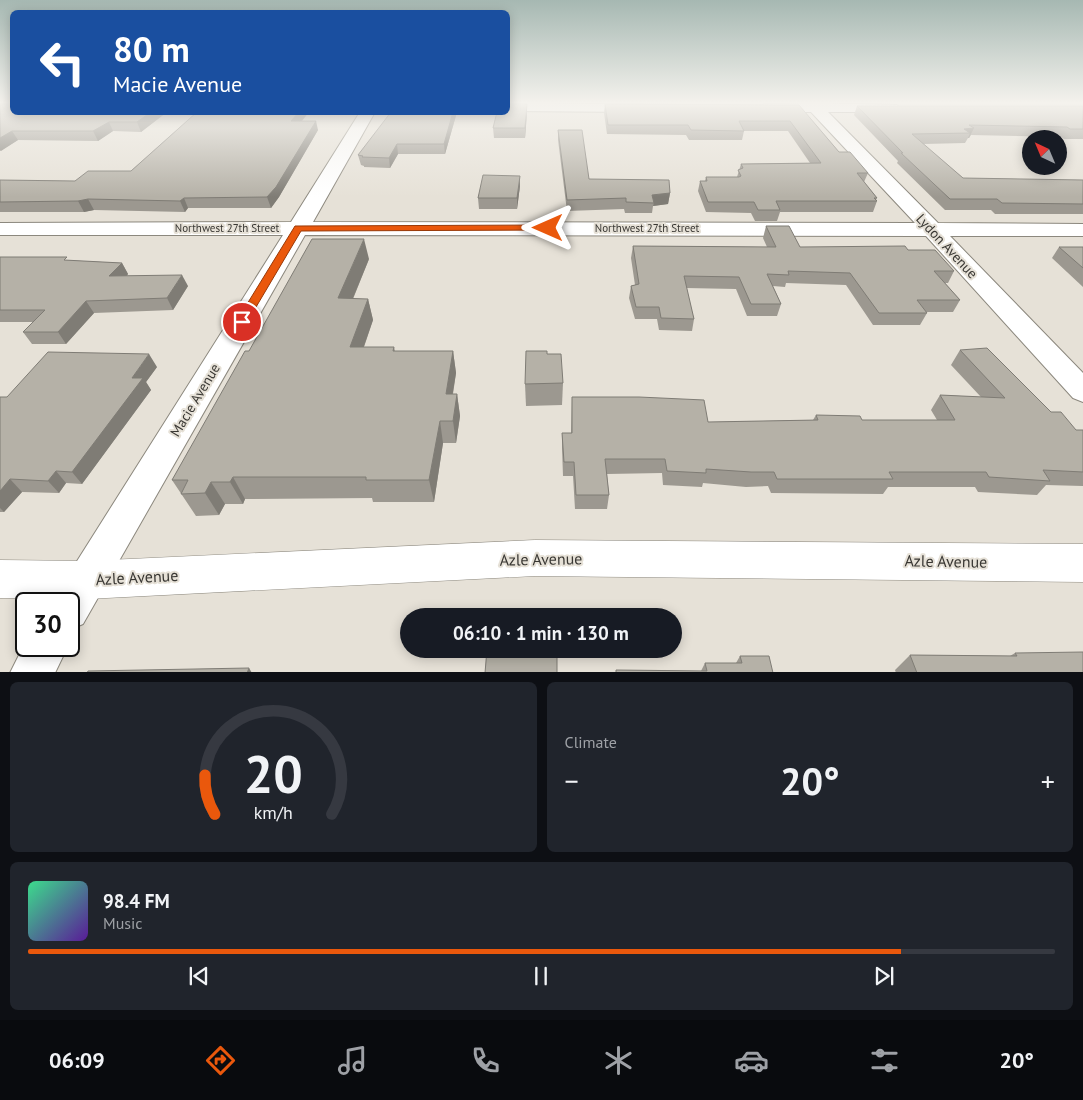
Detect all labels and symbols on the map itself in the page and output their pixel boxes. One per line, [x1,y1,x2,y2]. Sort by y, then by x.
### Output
north arrow [1022,130,1068,175]
position arrow [521,201,573,253]
street label: Lydon Avenue [912,210,982,282]
street label: Northwest 27th Street [175,221,280,235]
street label: Northwest 27th Street [595,221,700,235]
pin [221,301,263,343]
street label: Macie Avenue [166,360,224,440]
street label: Azle Avenue [499,548,583,570]
street label: Azle Avenue [904,550,988,572]
street label: Azle Avenue [95,565,179,589]
speed limit sign: 30 [15,592,80,657]

